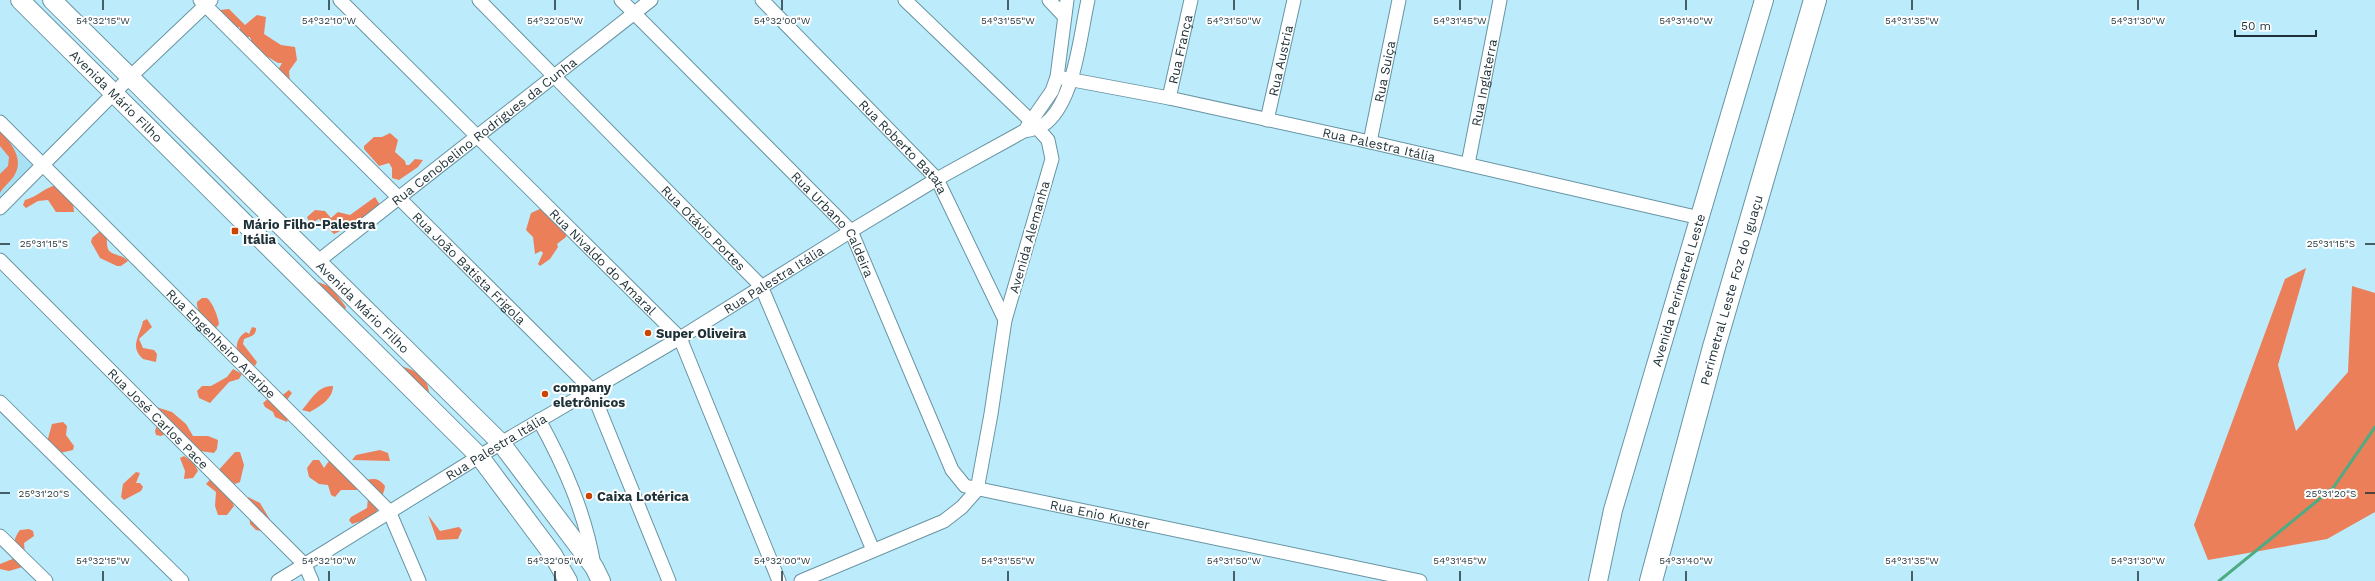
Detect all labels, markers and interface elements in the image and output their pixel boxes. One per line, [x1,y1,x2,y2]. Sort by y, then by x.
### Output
scale bar [2235,12,2316,38]
street label: Rua França [1165,13,1196,85]
text: 54°32'15"W [76,15,130,26]
text: 54°32'10"W [302,15,357,26]
text: 54°32'05"W [527,15,583,26]
text: 54°32'00"W [754,15,811,26]
text: 54°31'55"W [981,15,1035,26]
text: 54°31'50"W [1207,15,1262,26]
text: 54°31'45"W [1433,15,1487,26]
text: 54°31'40"W [1659,15,1713,26]
text: 54°31'35"W [1885,15,1939,26]
text: 54°31'30"W [2111,15,2166,26]
text: 50 m [2241,19,2271,33]
street label: Rua Austria [1266,23,1296,98]
street label: Rua Inglaterra [1469,37,1500,128]
street label: Rua Suiça [1371,39,1399,104]
street label: Avenida Mário Filho [67,47,166,145]
street label: Rua Cenobelino Rodrigues da Cunha [389,54,580,209]
street label: Rua Roberto Batata [856,97,950,197]
street label: Rua Palestra Itália [1321,125,1437,165]
street label: Rua Urbano Caldeira [788,169,877,280]
street label: Avenida Alemanha [1006,179,1053,295]
street label: Rua Otávio Portes [658,183,749,274]
street label: Perimetral Leste Foz do Iguaçu [1697,193,1766,387]
street label: Rua Nivaldo do Amaral [546,206,659,318]
street label: Rua João Batista Frigola [410,209,529,328]
street label: Avenida Perimetrel Leste [1649,212,1708,368]
place label: Mário Filho-Palestra Itália [243,217,376,247]
marker: Mário Filho-Palestra Itália [230,226,240,236]
text: 25°31'15"S [20,238,68,249]
text: 25°31'15"S [2307,238,2355,249]
street label: Rua Palestra Itália [721,243,827,317]
street label: Avenida Mário Filho [313,258,412,356]
street label: Rua Engenheiro Araripe [163,286,279,401]
place label: Super Oliveira [656,326,747,341]
marker: Super Oliveira [643,328,653,338]
street label: Rua José Carlos Pace [105,365,212,472]
place label: company eletrônicos [553,380,625,410]
marker: company eletrônicos [540,389,550,399]
street label: Rua Palestra Itália [443,411,550,483]
text: 25°31'20"S [19,488,69,499]
text: 25°31'20"S [2306,488,2356,499]
place label: Caixa Lotérica [597,489,689,504]
marker: Caixa Lotérica [584,491,594,501]
street label: Rua Enio Kuster [1049,497,1151,532]
text: 54°32'15"W [76,555,130,566]
text: 54°32'10"W [302,555,357,566]
text: 54°32'05"W [527,555,583,566]
text: 54°32'00"W [754,555,811,566]
text: 54°31'55"W [981,555,1035,566]
text: 54°31'50"W [1207,555,1262,566]
text: 54°31'45"W [1433,555,1487,566]
text: 54°31'40"W [1659,555,1713,566]
text: 54°31'35"W [1885,555,1939,566]
text: 54°31'30"W [2111,555,2166,566]

